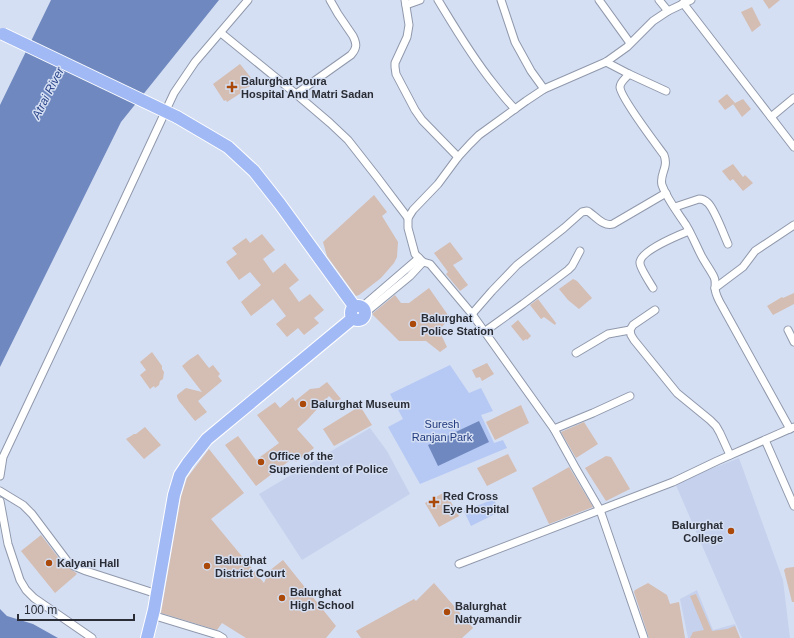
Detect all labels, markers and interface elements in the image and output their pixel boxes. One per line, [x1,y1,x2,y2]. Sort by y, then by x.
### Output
water label: Atrai River [29,64,67,122]
place label: Balurghat Poura Hospital And Matri Sadan [241,75,374,100]
marker: Balurghat Poura Hospital And Matri Sadan [226,81,238,93]
place label: Balurghat Police Station [421,312,494,337]
marker: Balurghat Police Station [408,319,418,329]
place label: Balurghat Museum [311,398,410,410]
marker: Balurghat Museum [298,399,308,409]
park label: Suresh Ranjan Park [412,418,473,443]
place label: Office of the Superiendent of Police [269,450,388,475]
marker: Office of the Superiendent of Police [256,457,266,467]
place label: Red Cross Eye Hospital [443,490,509,515]
marker: Red Cross Eye Hospital [428,496,440,508]
place label: Balurghat College [672,519,723,544]
marker: Balurghat College [726,526,736,536]
place label: Balurghat District Court [215,554,286,579]
place label: Kalyani Hall [57,557,119,569]
marker: Kalyani Hall [44,558,54,568]
marker: Balurghat District Court [202,561,212,571]
place label: Balurghat High School [290,586,354,611]
marker: Balurghat High School [277,593,287,603]
scale bar [18,596,134,622]
place label: Balurghat Natyamandir [455,600,522,625]
text: 100 m [24,603,57,617]
marker: Balurghat Natyamandir [442,607,452,617]

